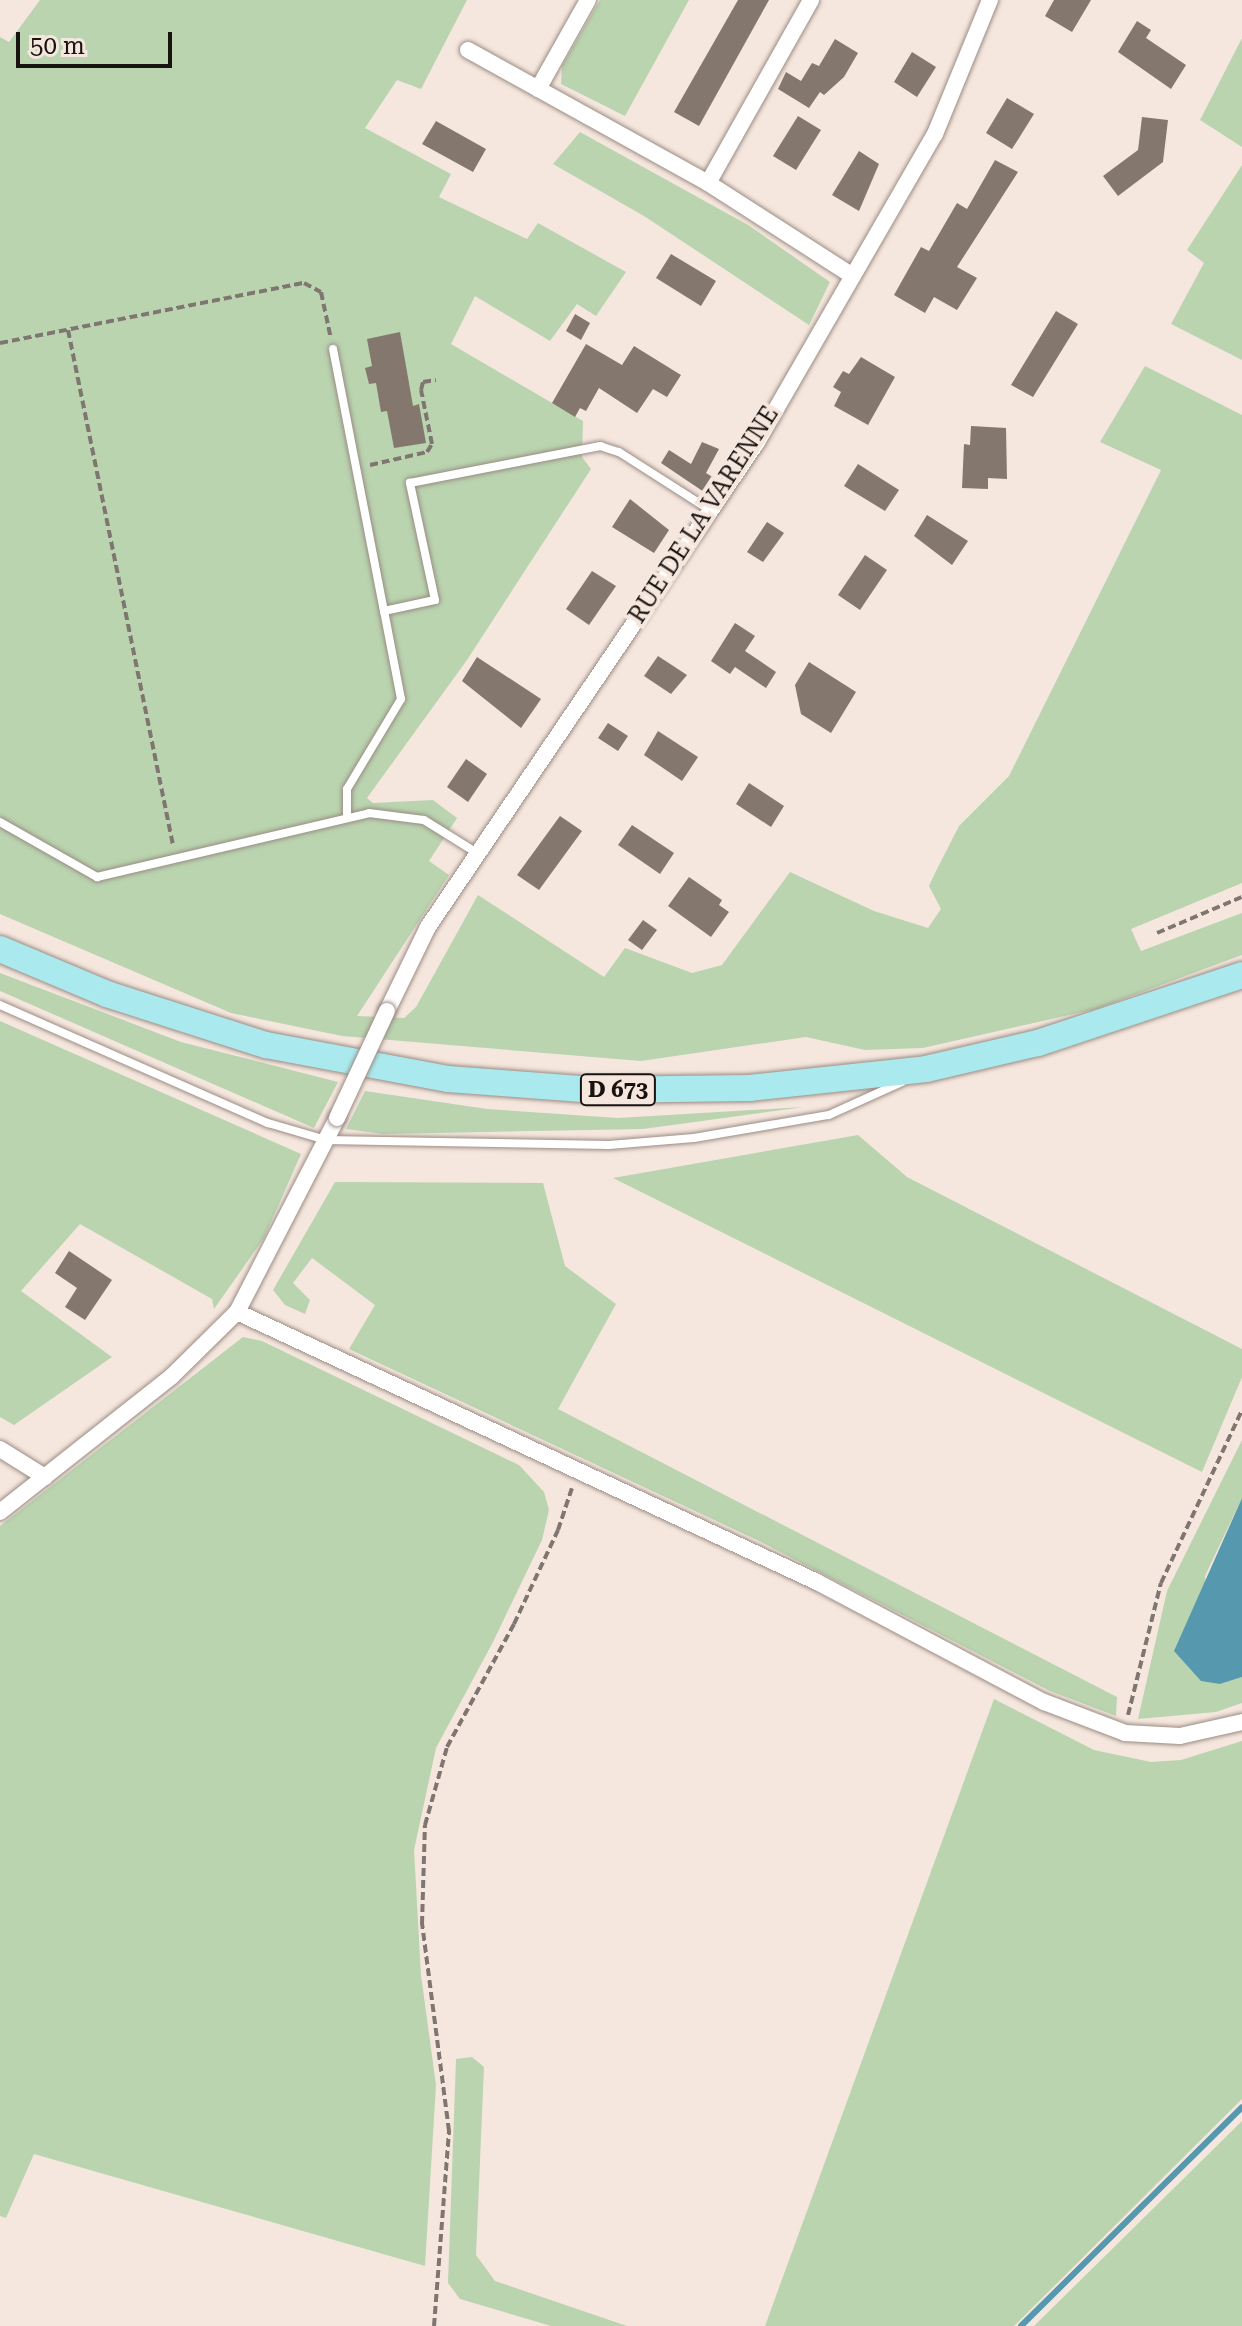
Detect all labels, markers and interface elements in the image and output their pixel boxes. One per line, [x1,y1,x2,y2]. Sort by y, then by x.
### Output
scale bar [20,16,176,66]
text: 50 m [30,32,85,60]
street label: RUE DE LA VARENNE [623,401,785,629]
road number: D 673 [578,1072,658,1108]

